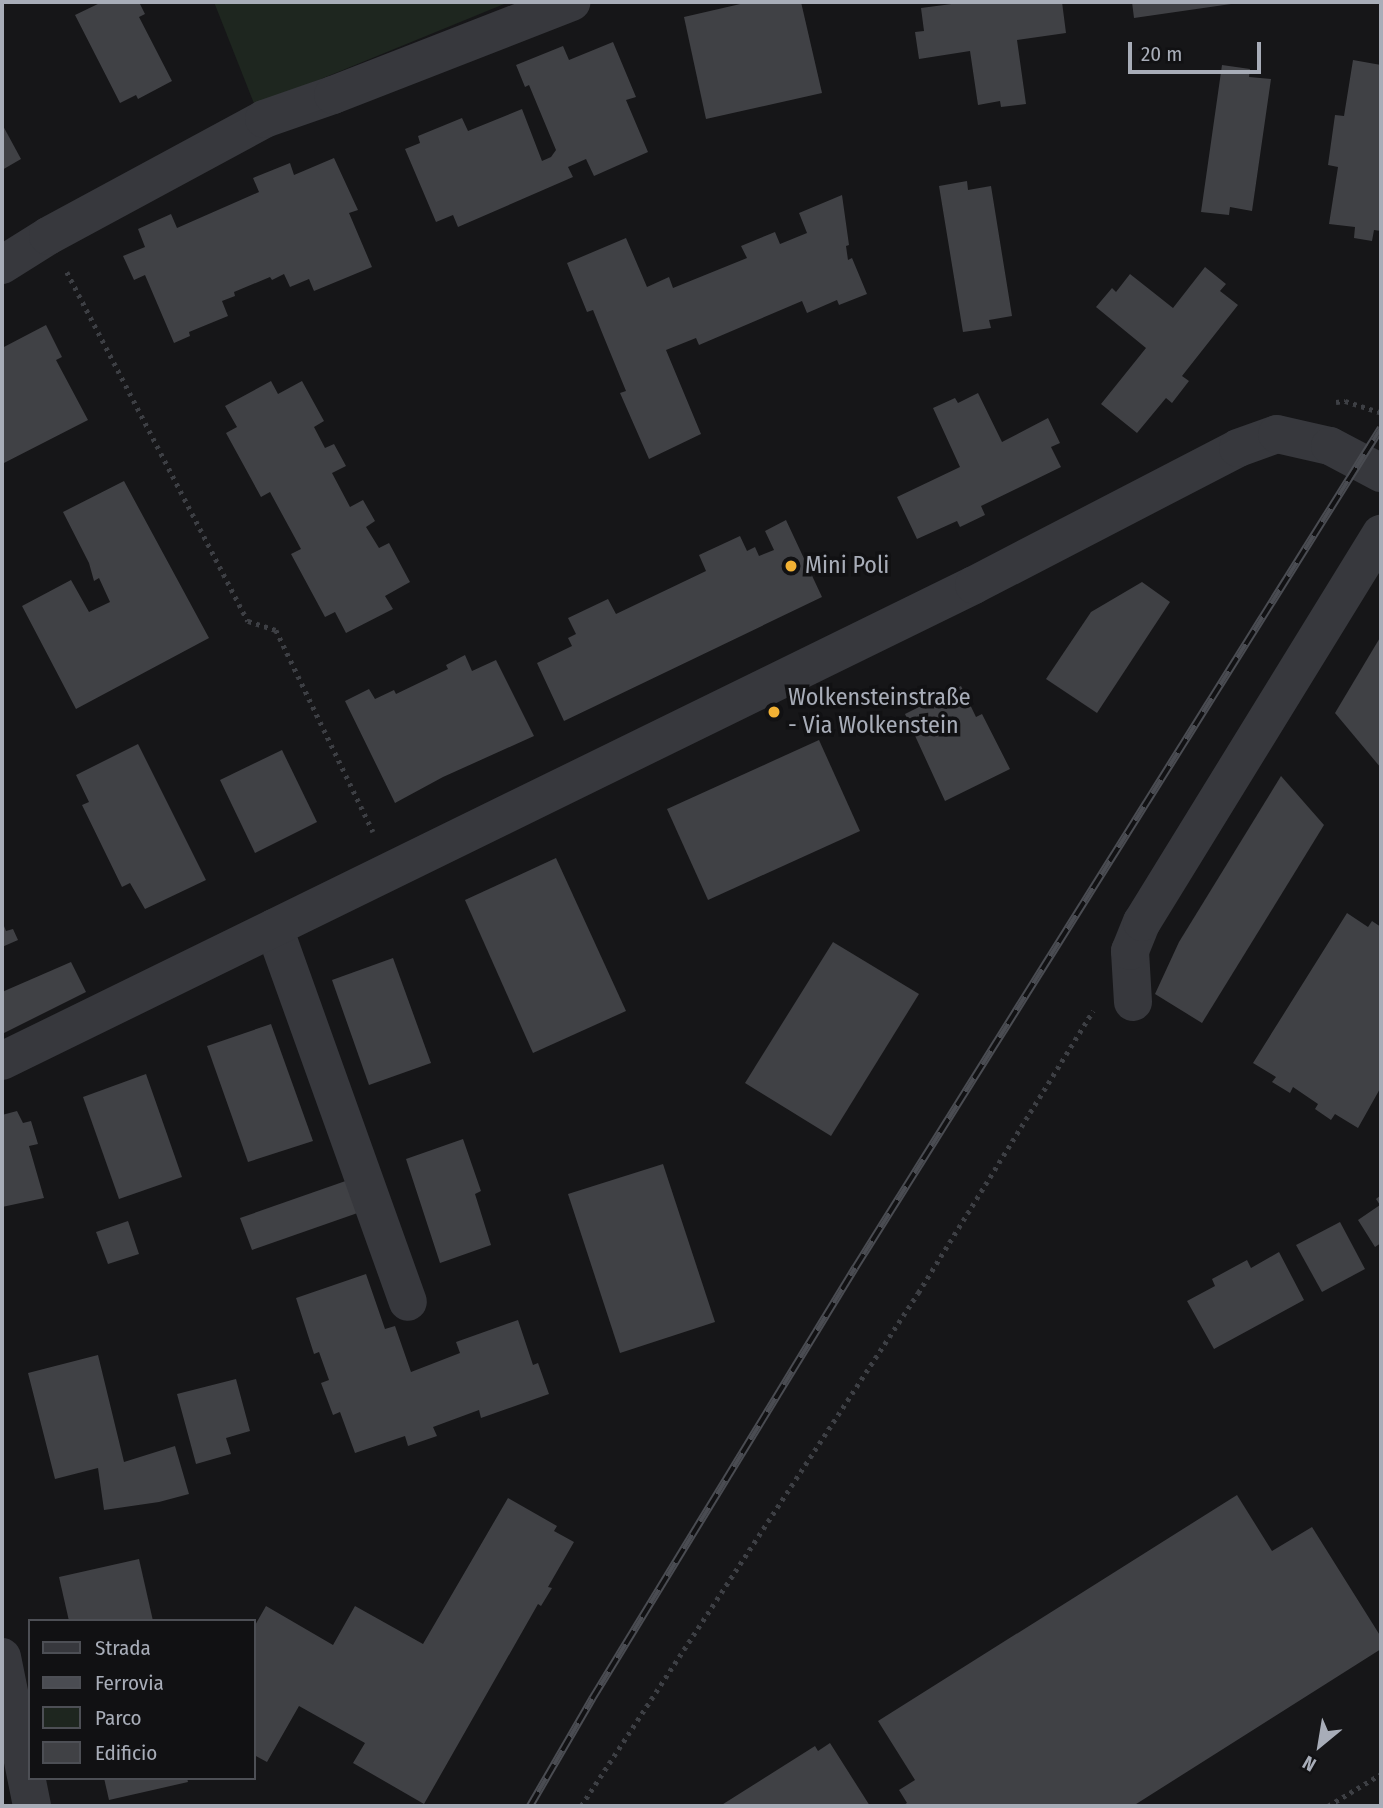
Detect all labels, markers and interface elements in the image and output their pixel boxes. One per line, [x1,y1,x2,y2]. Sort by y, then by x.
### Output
scale bar [1131,28,1264,72]
text: 20 m [1141,41,1182,67]
place label: Mini Poli [805,552,889,580]
marker: Mini Poli [783,558,799,574]
place label: Wolkensteinstraße - Via Wolkenstein [788,684,971,740]
marker: Wolkensteinstraße - Via Wolkenstein [766,704,782,720]
legend [28,1619,256,1780]
text: Strada [95,1635,151,1661]
text: Ferrovia [95,1670,164,1696]
text: Parco [95,1705,142,1731]
north arrow [1285,1710,1355,1780]
text: Edificio [95,1740,157,1766]
text: N [1299,1751,1320,1776]

